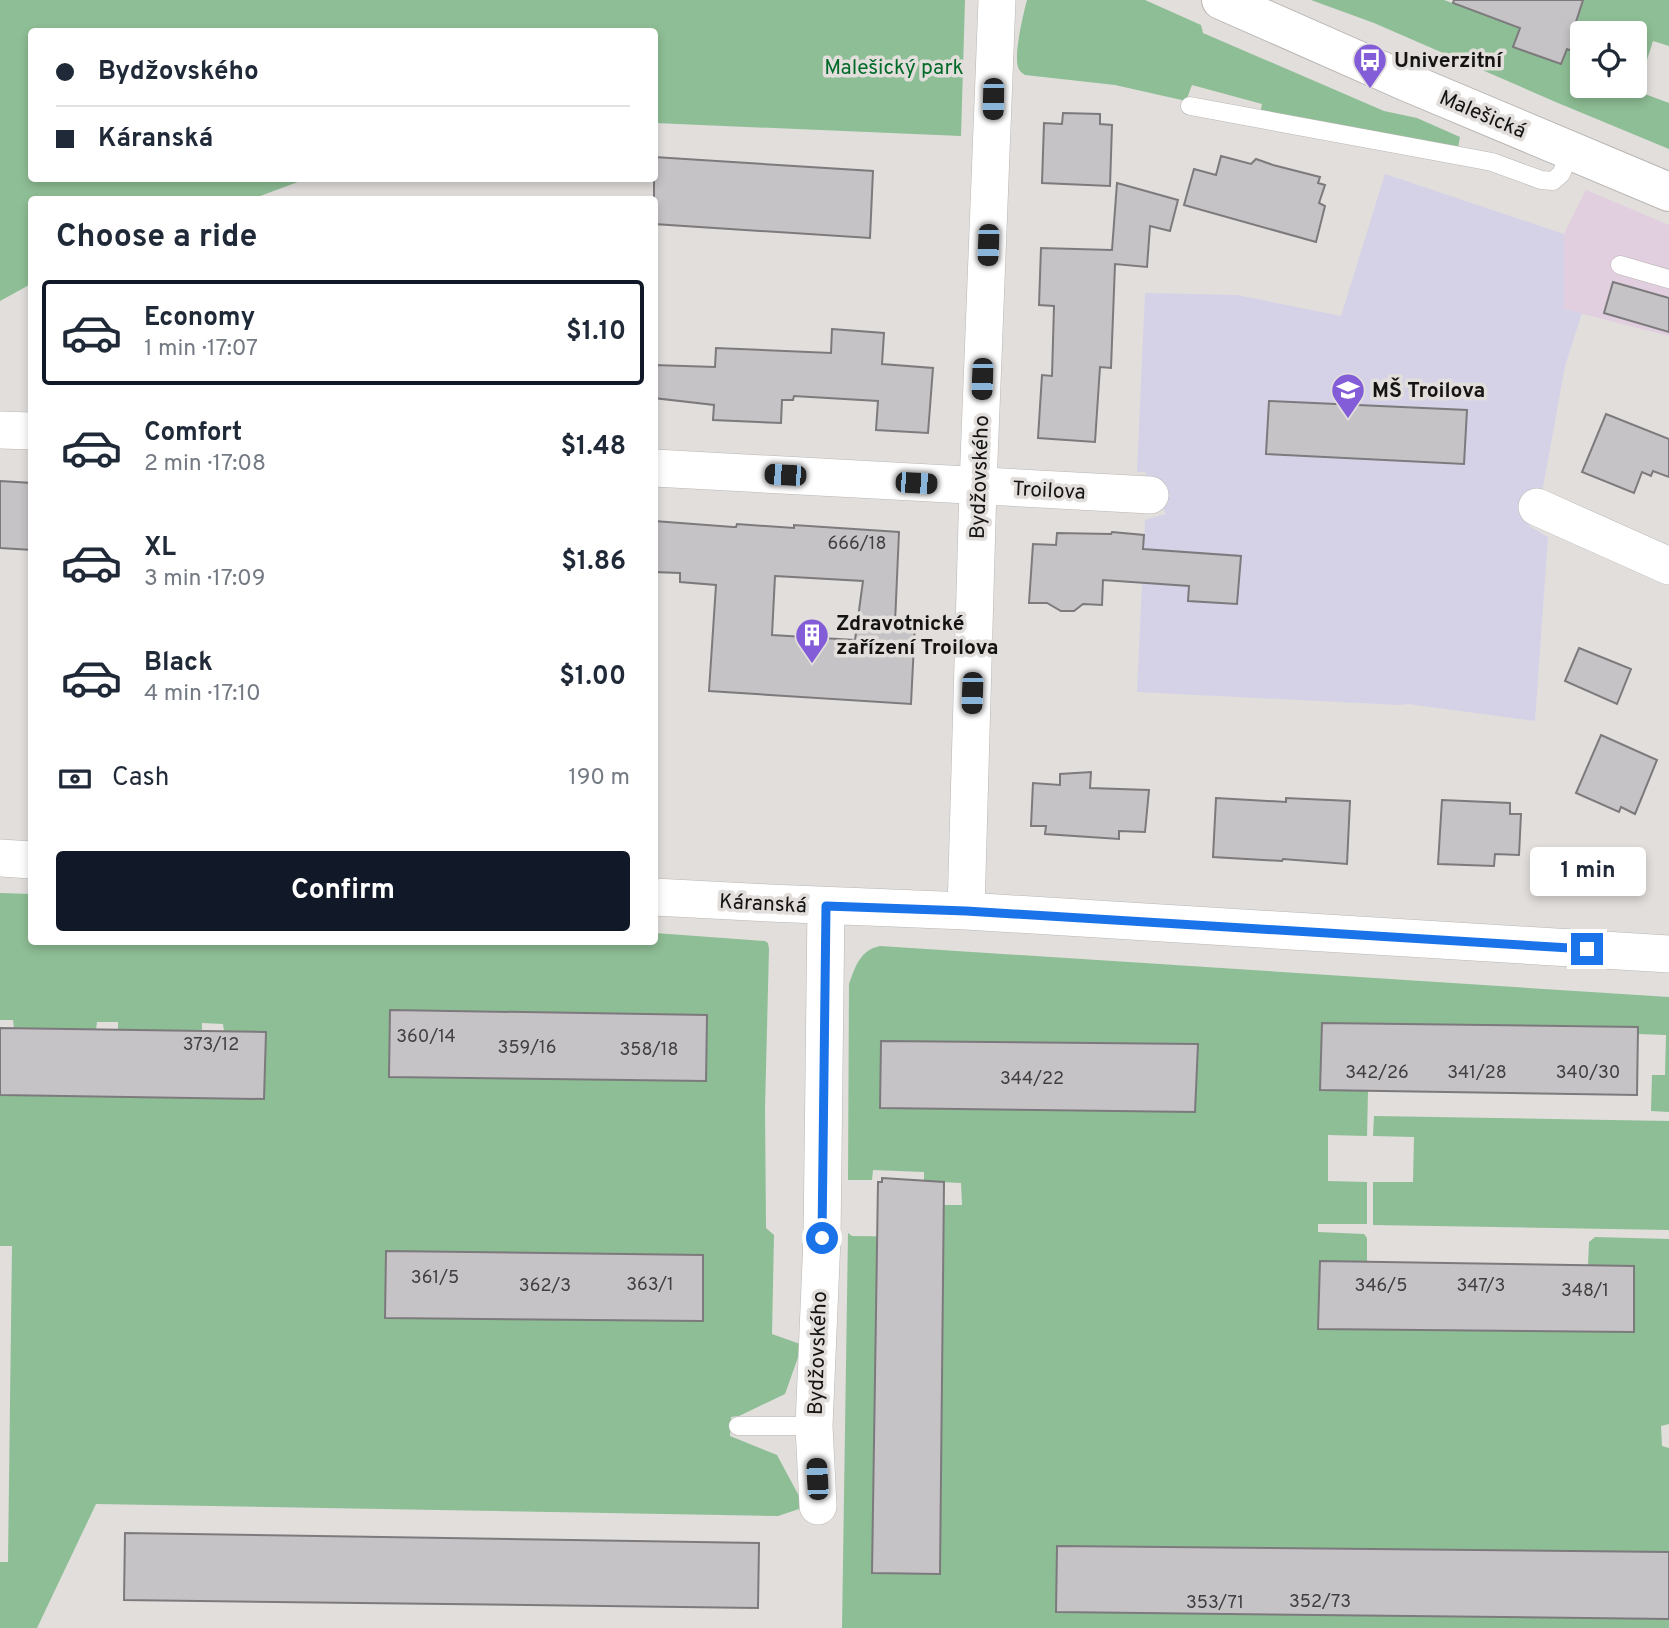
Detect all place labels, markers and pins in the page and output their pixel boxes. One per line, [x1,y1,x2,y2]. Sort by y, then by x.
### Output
bus stop icon: Univerzitní [1351,41,1389,90]
place label: Univerzitní [1394,48,1504,75]
school or university icon: MŠ Troilova [1329,371,1367,420]
place label: MŠ Troilova [1372,377,1485,405]
place label: Zdravotnické zařízení Troilova [836,611,999,662]
building icon: Zdravotnické zařízení Troilova [793,616,831,665]

